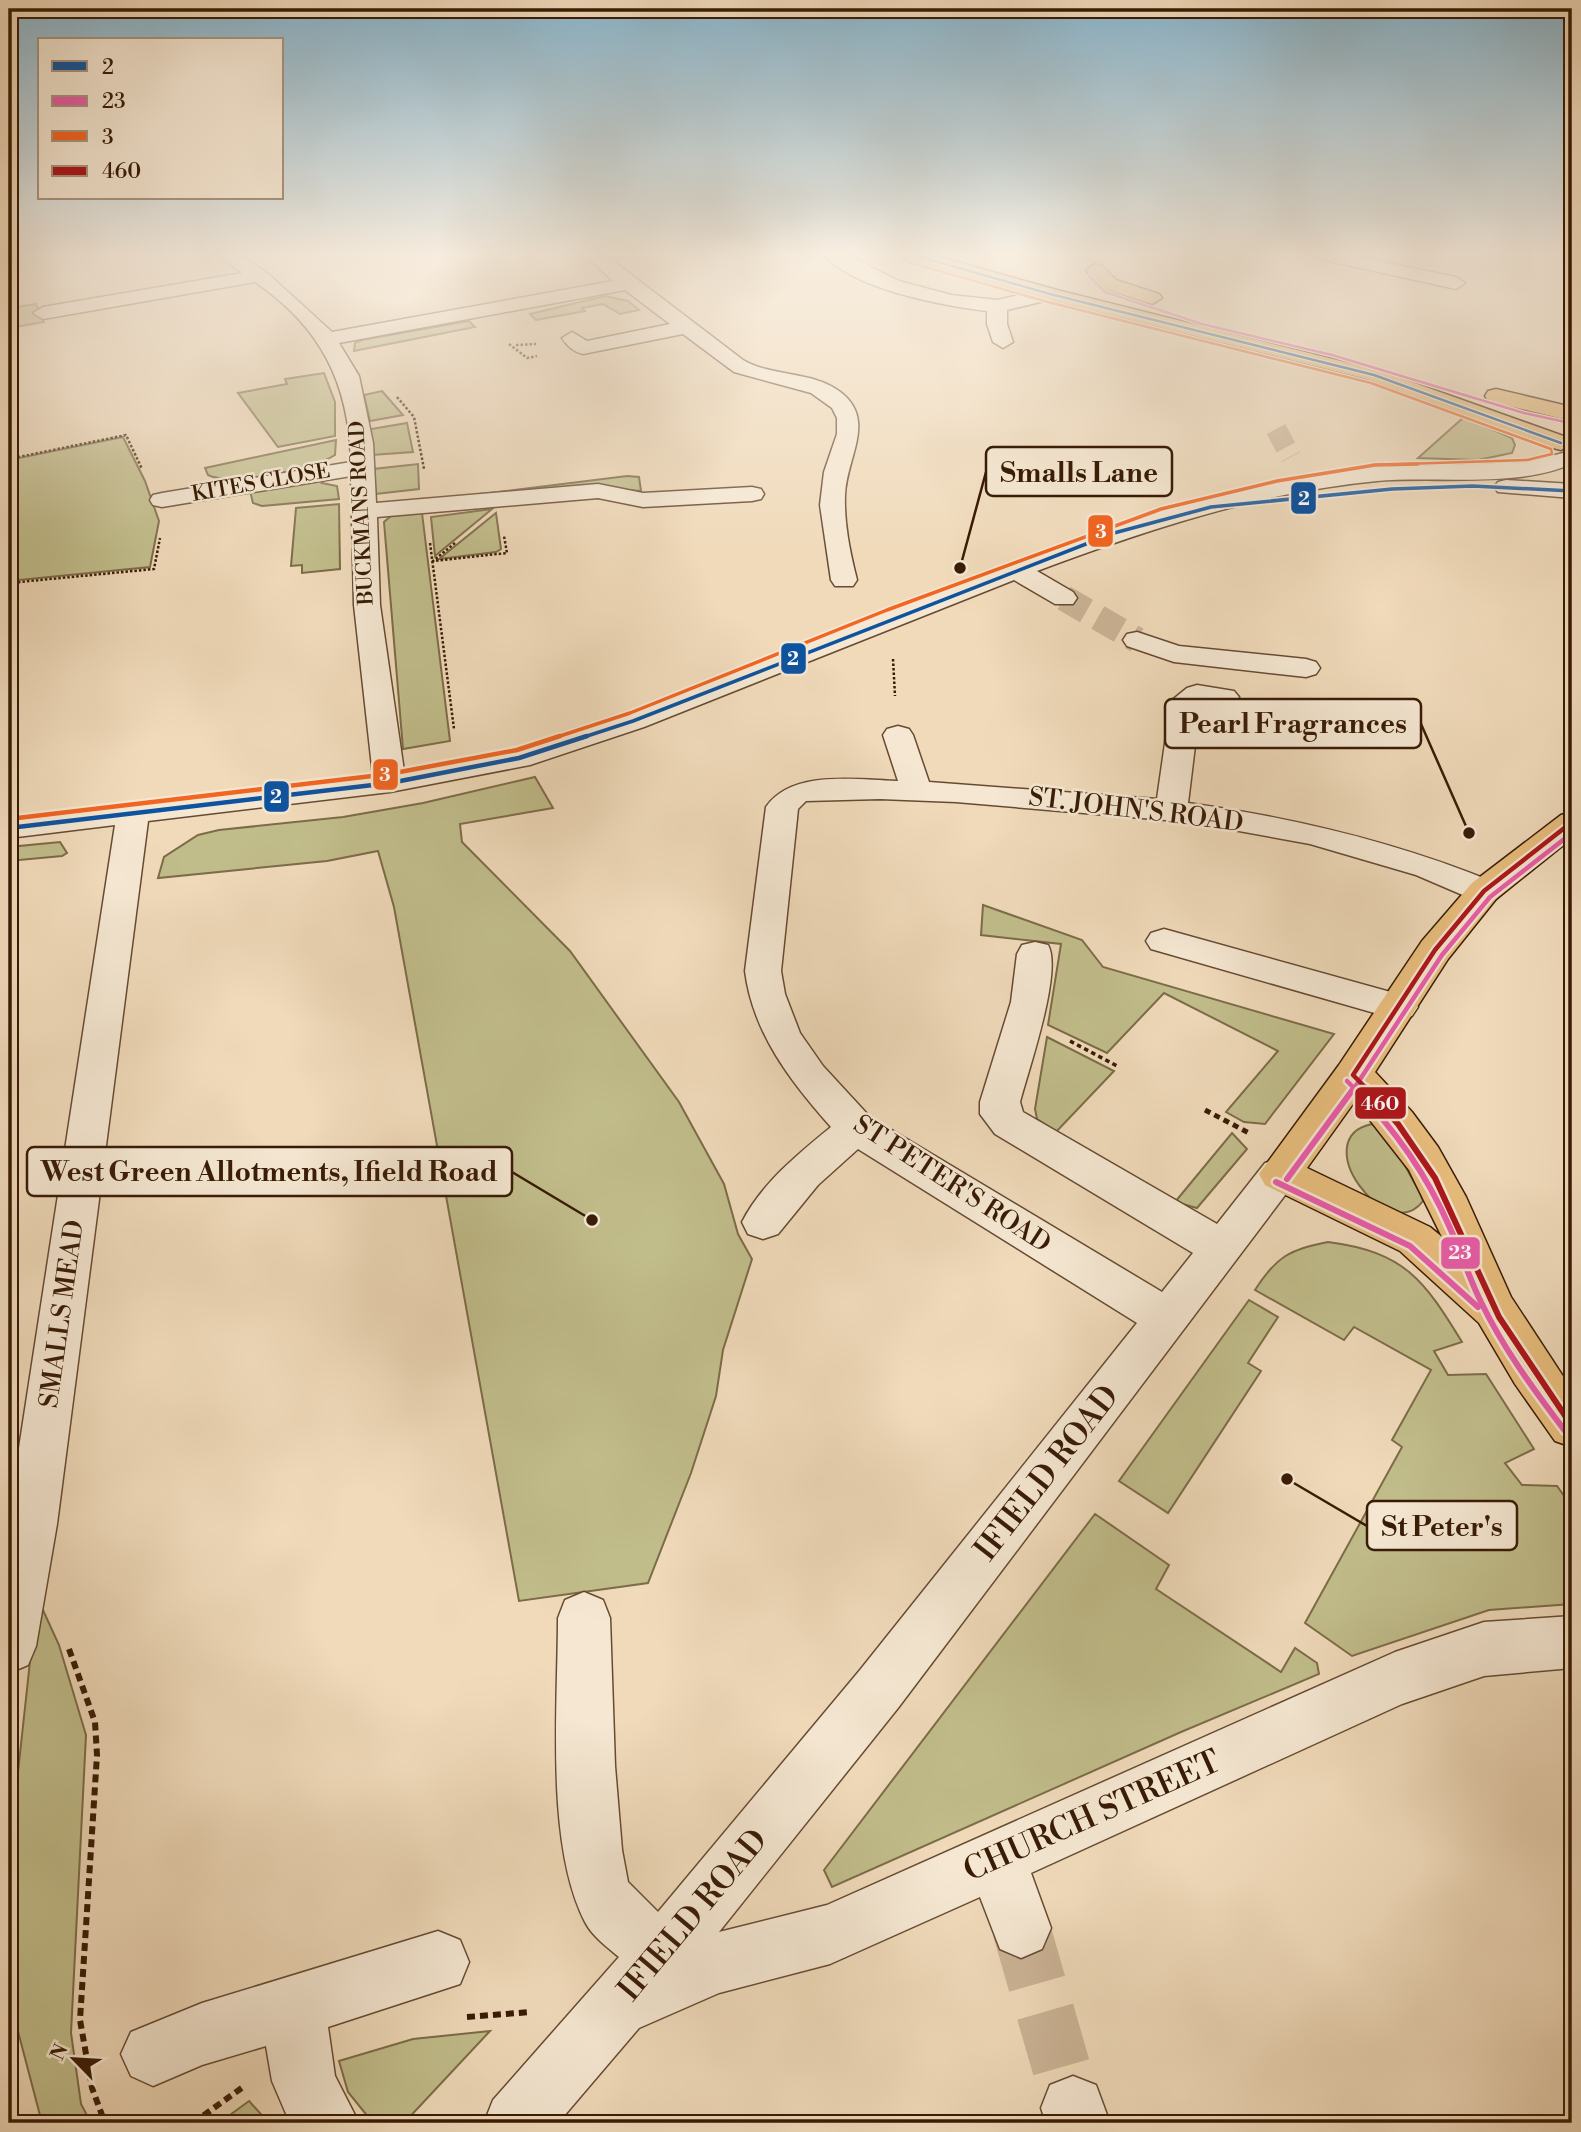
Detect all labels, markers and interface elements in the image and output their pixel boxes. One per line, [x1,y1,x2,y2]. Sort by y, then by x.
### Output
legend [38,38,284,200]
text: 2 [102,55,114,81]
text: 23 [102,89,126,115]
text: 3 [102,125,114,151]
text: 460 [102,159,141,185]
street label: BUCKMANS ROAD [344,420,380,607]
callout: Smalls Lane [986,447,1172,496]
text: Smalls Lane [1000,456,1158,491]
street label: KITES CLOSE [190,458,332,508]
line badge: 2 [1290,481,1317,515]
text: 2 [1298,487,1310,511]
line badge: 3 [1087,514,1114,548]
text: 3 [1095,520,1107,544]
line badge: 2 [780,642,807,675]
text: 2 [787,647,799,671]
callout: Pearl Fragrances [1165,699,1421,748]
text: Pearl Fragrances [1179,707,1407,742]
line badge: 3 [372,758,399,791]
text: 3 [379,763,391,787]
line badge: 2 [263,780,290,813]
street label: ST. JOHN'S ROAD [1027,781,1245,839]
text: 2 [270,785,282,809]
line badge: 460 [1354,1086,1407,1120]
text: 460 [1361,1092,1399,1116]
street label: ST PETER'S ROAD [847,1108,1057,1260]
callout: West Green Allotments, Ifield Road [27,1147,512,1196]
text: West Green Allotments, Ifield Road [39,1155,498,1190]
street label: SMALLS MEAD [33,1218,91,1410]
line badge: 23 [1440,1236,1481,1270]
text: 23 [1448,1241,1472,1265]
street label: IFIELD ROAD [966,1377,1128,1569]
callout: St Peter's [1367,1501,1517,1550]
text: St Peter's [1381,1510,1503,1545]
street label: CHURCH STREET [957,1741,1227,1891]
street label: IFIELD ROAD [610,1821,776,2009]
north arrow [38,2024,108,2094]
text: N [45,2040,74,2064]

